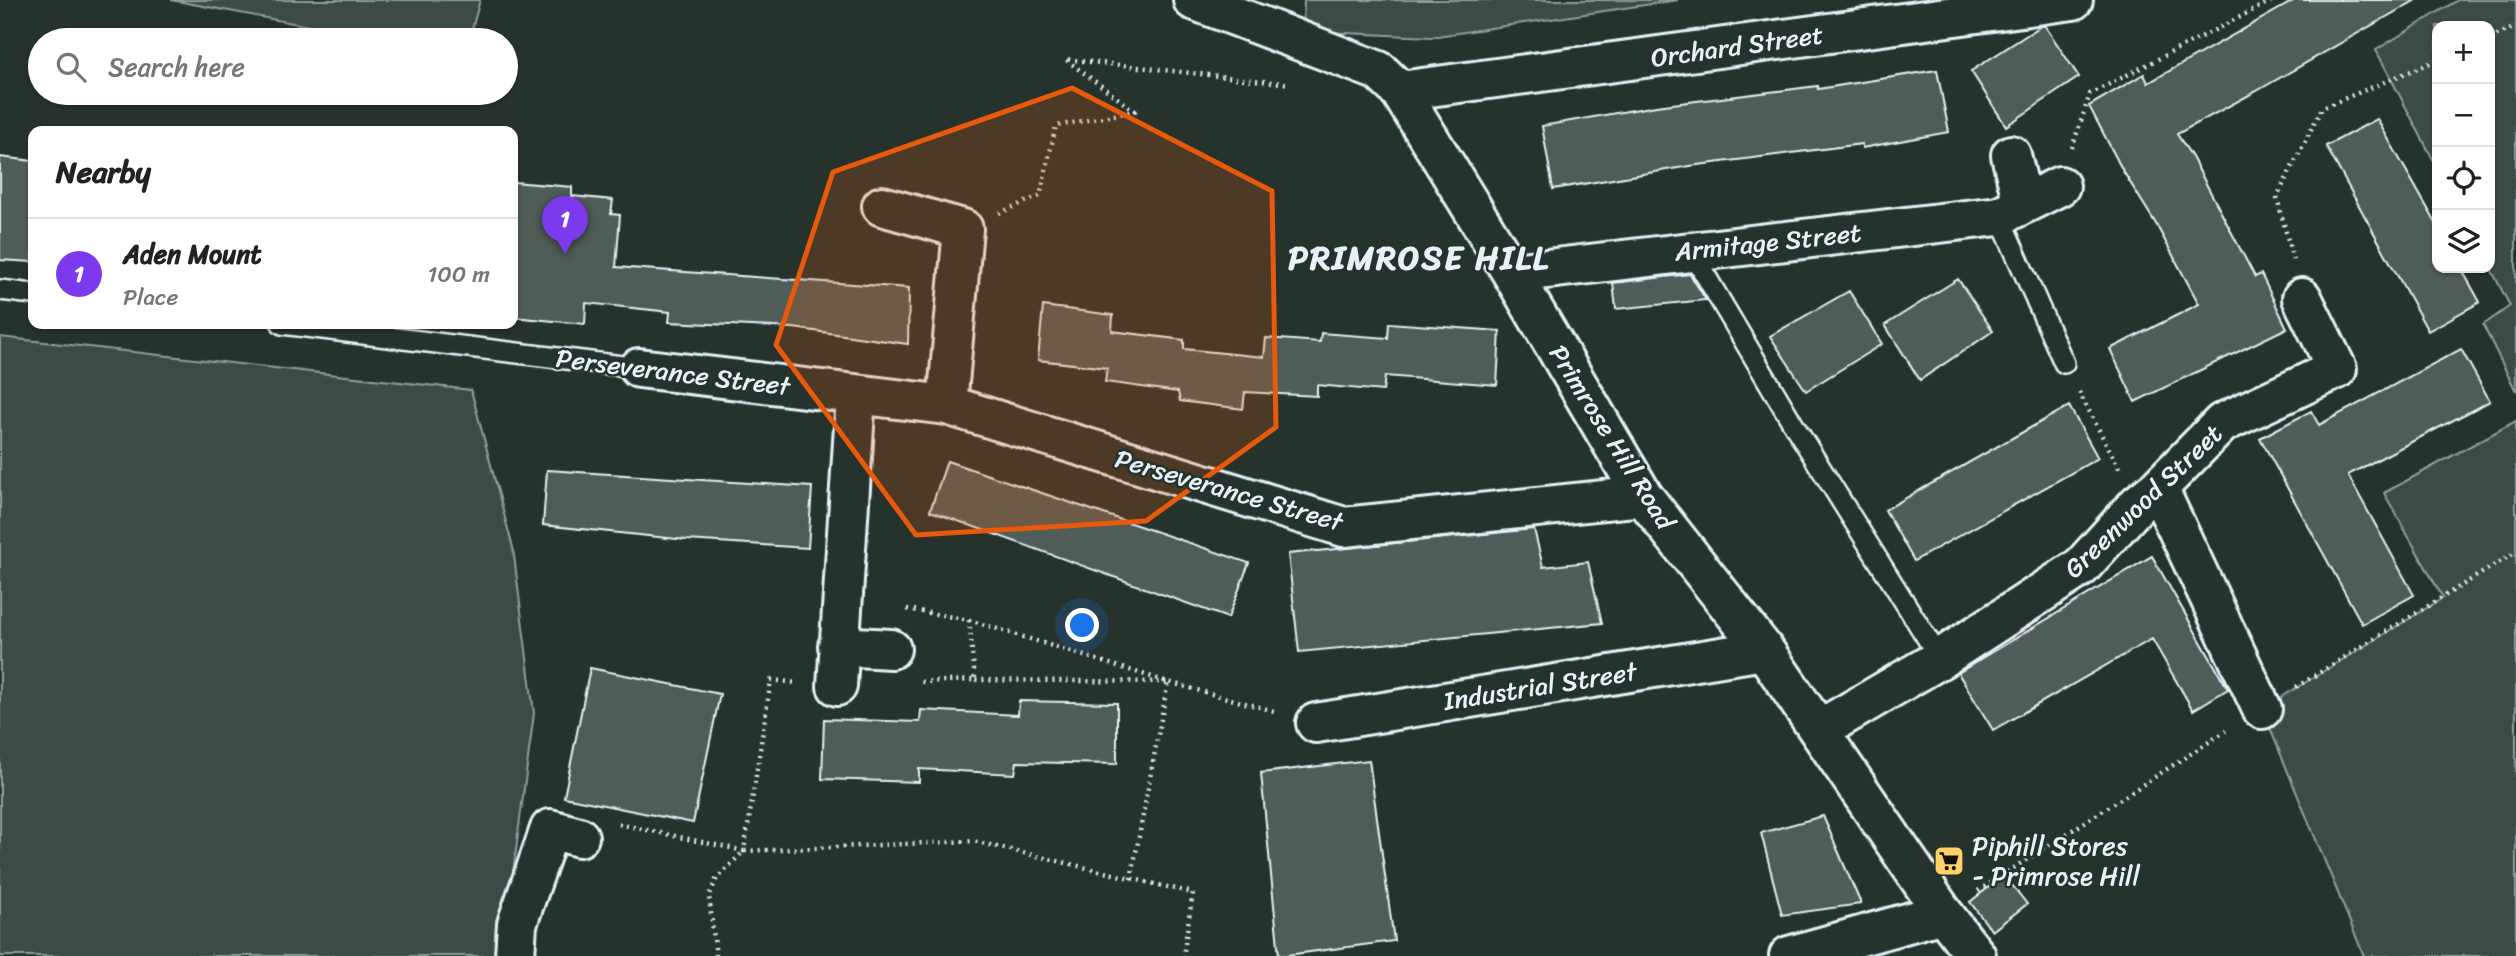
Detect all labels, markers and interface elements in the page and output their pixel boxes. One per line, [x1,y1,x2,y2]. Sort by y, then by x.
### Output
street label: Orchard Street [1648,11,1826,81]
map controls [2432,21,2495,273]
button: + [2432,21,2495,84]
search box [28,28,518,105]
text: Search here [108,44,245,90]
icon: search [52,48,90,86]
button: − [2432,84,2495,147]
text: Nearby [56,145,151,199]
button: locate [2432,147,2495,210]
pin: 1 [542,196,588,254]
street label: Armitage Street [1671,209,1864,275]
button: layers [2432,210,2495,273]
district label: PRIMROSE HILL [1288,229,1550,287]
text: Aden Mount [123,231,262,277]
text: 1 [74,254,84,295]
text: 100 m [427,254,490,295]
text: Place [123,277,178,318]
street label: Perseverance Street [553,335,794,409]
street label: Primrose Hill Road [1536,335,1689,541]
street label: Greenwood Street [2052,412,2234,590]
street label: Perseverance Street [1110,435,1350,545]
your location [1065,608,1099,642]
street label: Industrial Street [1439,648,1641,724]
place label: Piphill Stores - Primrose Hill [1972,823,2141,899]
supermarket icon: Piphill Stores - Primrose Hill [1932,844,1966,878]

